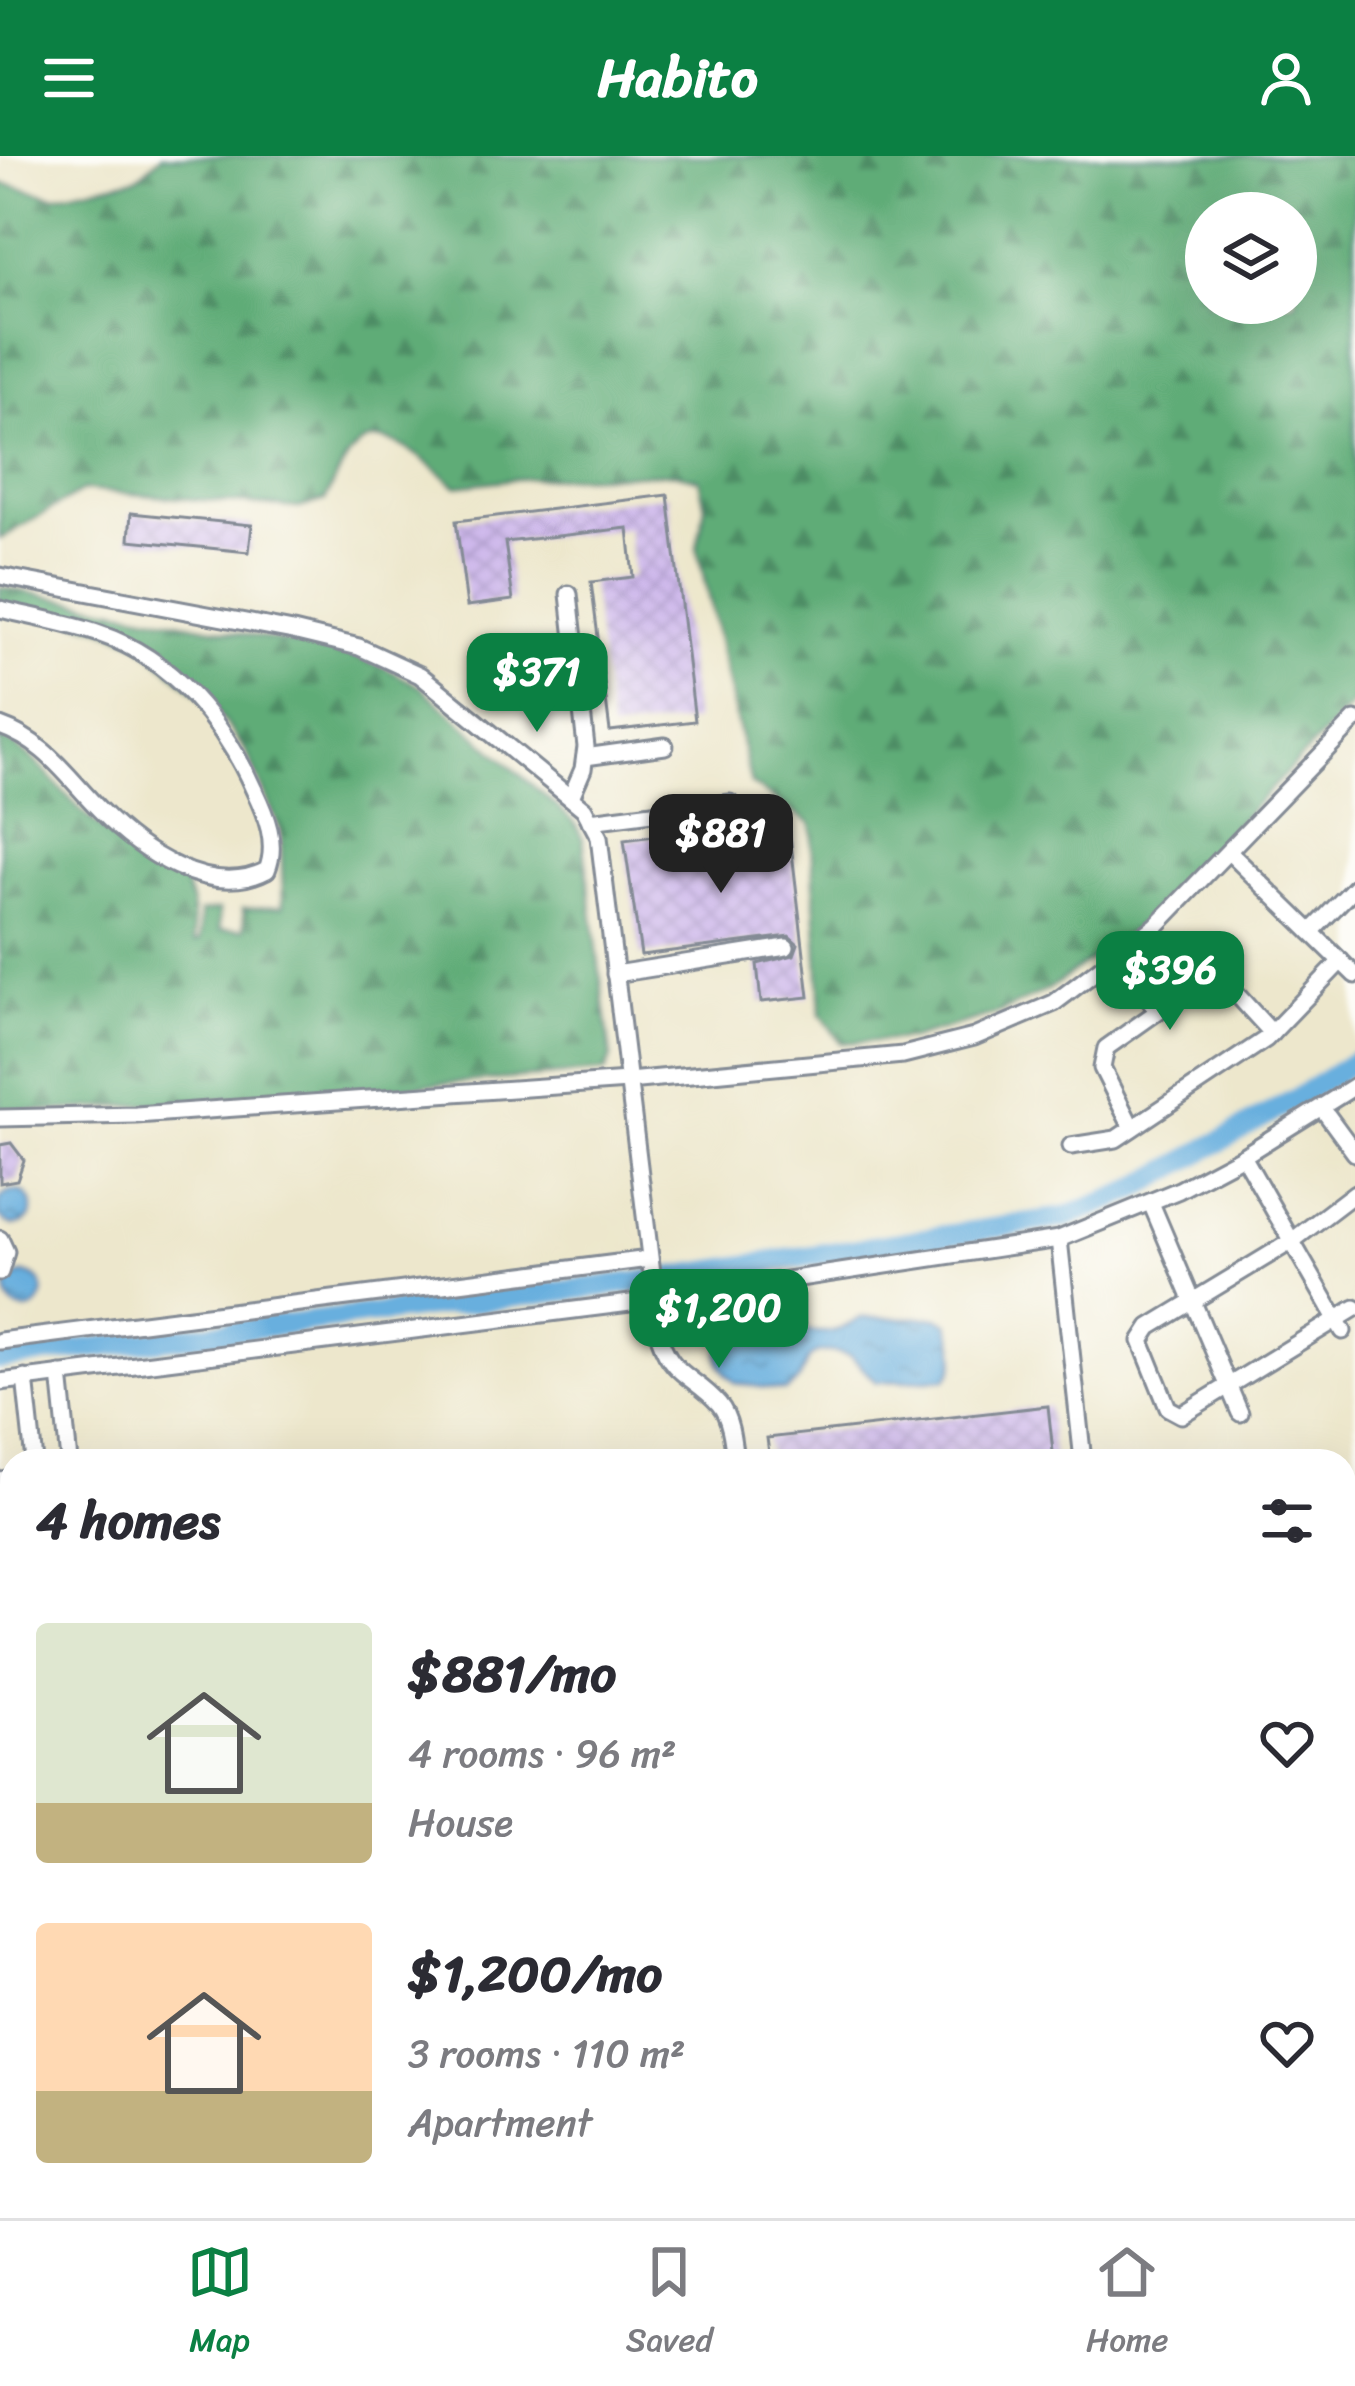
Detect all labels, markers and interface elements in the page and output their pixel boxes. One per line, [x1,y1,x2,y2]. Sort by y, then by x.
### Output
text: Habito [597,30,758,126]
icon: menu [36,45,102,111]
icon: person [1253,45,1319,111]
map controls [1185,192,1317,324]
button: layers [1185,192,1317,324]
pin: $371 [466,633,608,735]
text: $371 [494,637,580,706]
pin: $881 [650,794,792,896]
text: $881 [676,798,766,867]
pin: $396 [1099,931,1241,1033]
text: $396 [1123,935,1217,1004]
pin: $1,200 [621,1269,817,1371]
text: $1,200 [656,1273,782,1342]
text: 4 homes [36,1476,220,1566]
icon: filters [1254,1488,1320,1554]
text: $881/mo [408,1629,616,1719]
icon: home [132,1671,276,1815]
icon: heart [1254,1710,1320,1776]
text: 4 rooms · 96 m² [408,1719,676,1788]
text: House [408,1788,513,1857]
text: $1,200/mo [408,1929,662,2019]
icon: home [132,1971,276,2115]
icon: heart [1254,2010,1320,2076]
text: 3 rooms · 110 m² [408,2019,685,2088]
text: Apartment [408,2088,592,2157]
tab: Map [187,2239,253,2369]
tab: Saved [626,2239,713,2369]
tab: Home [1086,2239,1168,2369]

